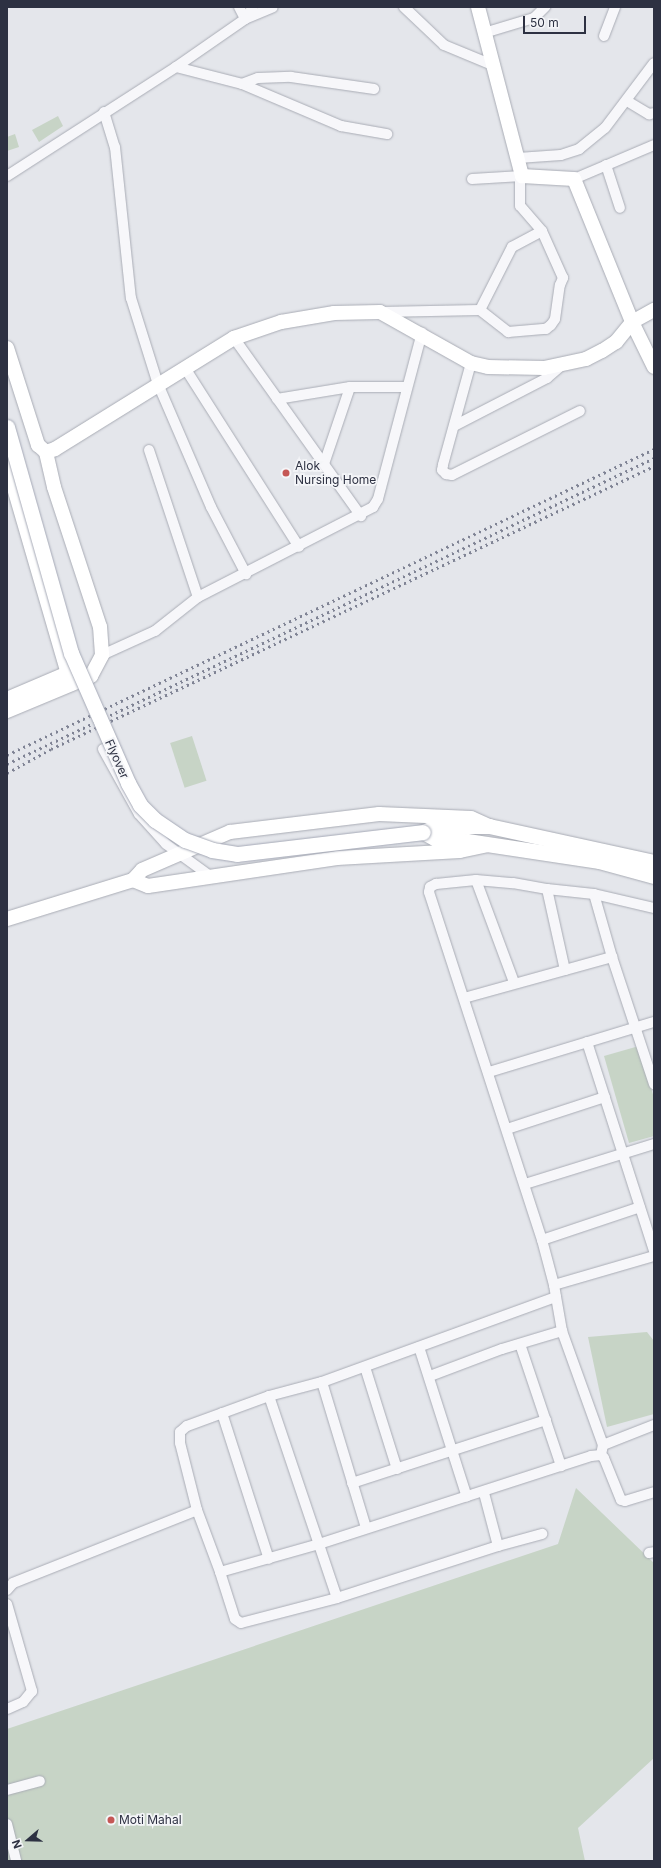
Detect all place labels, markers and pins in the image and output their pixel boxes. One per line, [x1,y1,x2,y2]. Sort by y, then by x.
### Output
place label: Alok Nursing Home [295,459,376,487]
marker: Alok Nursing Home [280,467,292,479]
place label: Moti Mahal [119,1813,182,1827]
marker: Moti Mahal [106,1815,116,1825]

